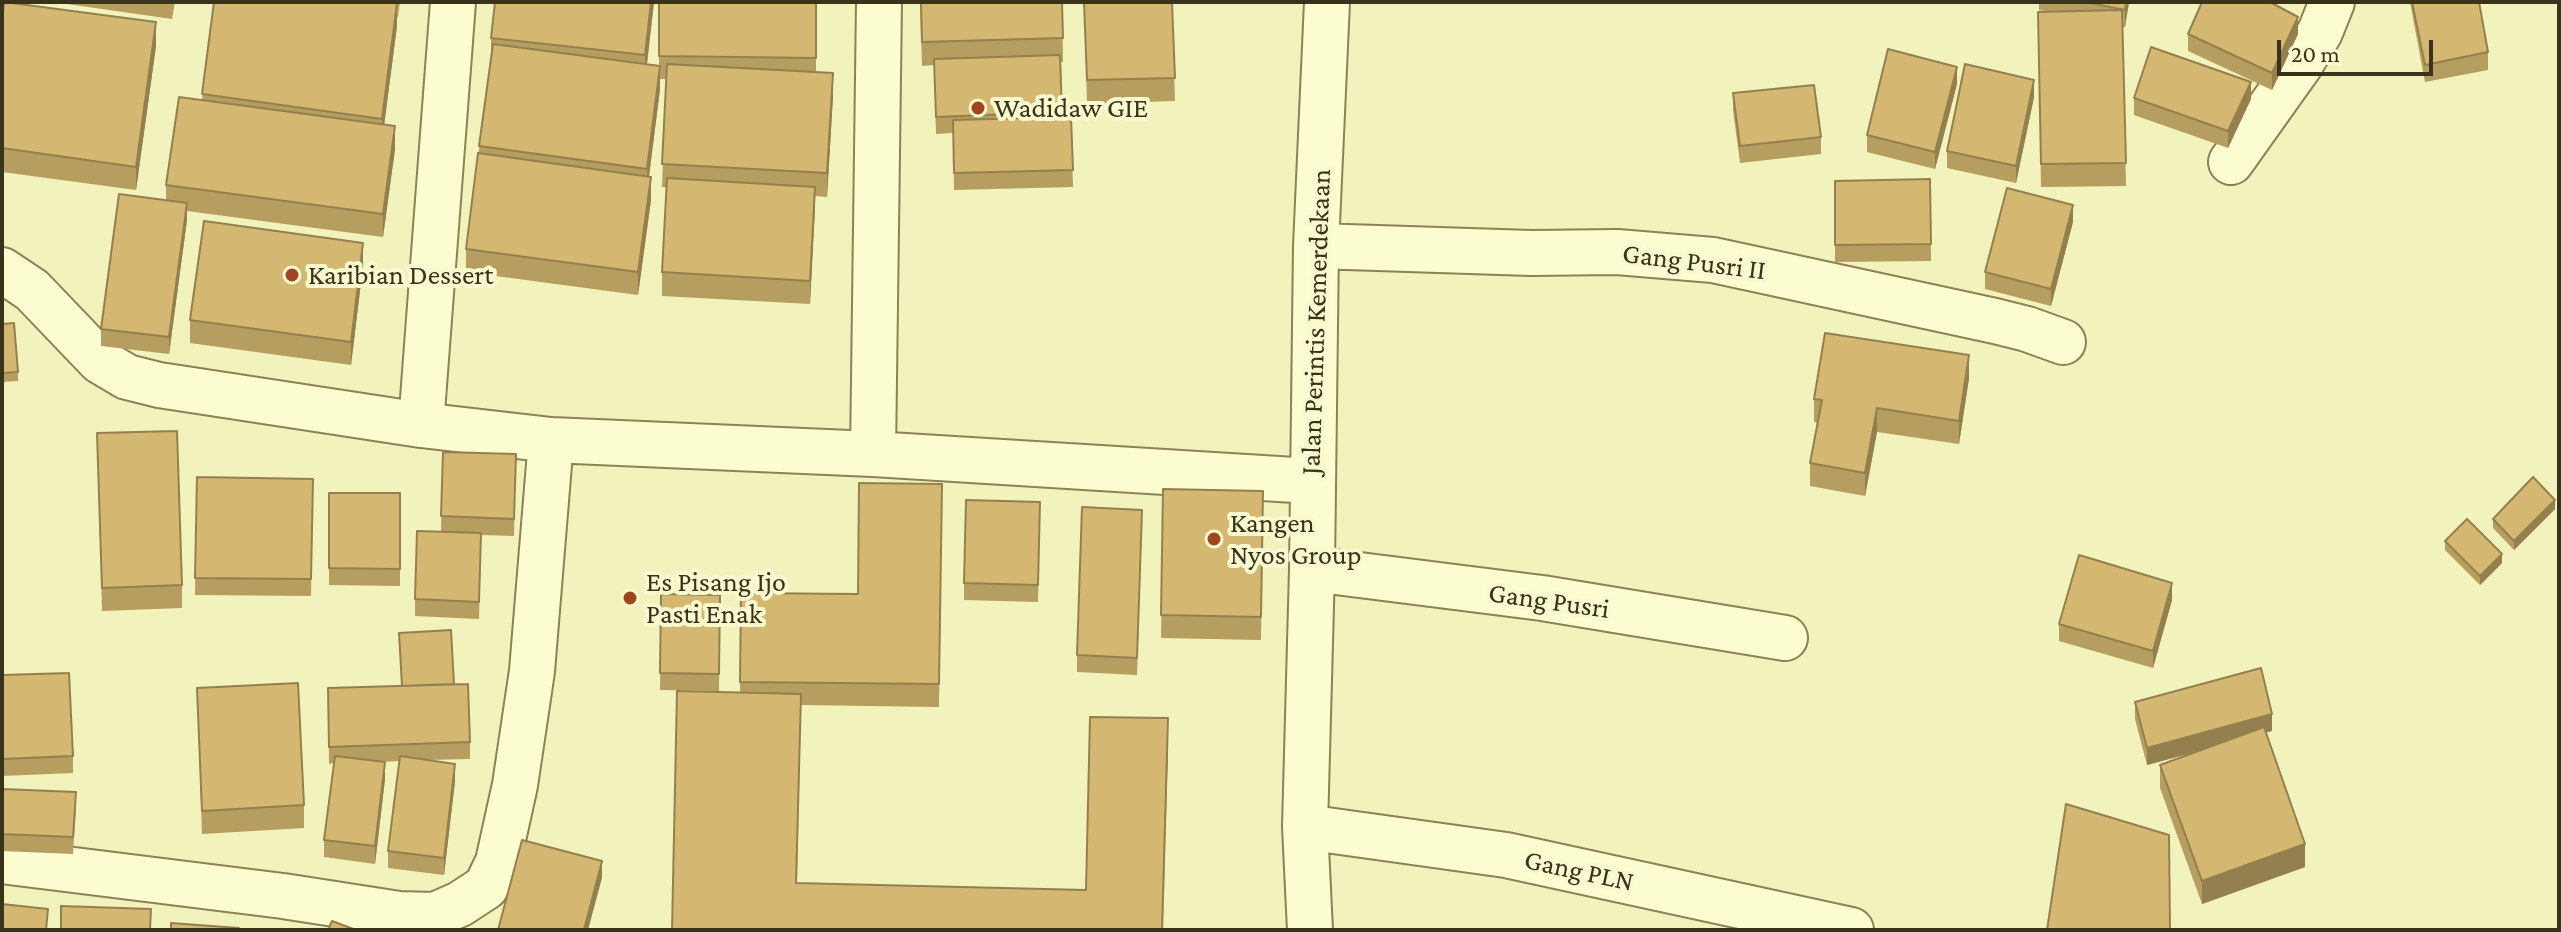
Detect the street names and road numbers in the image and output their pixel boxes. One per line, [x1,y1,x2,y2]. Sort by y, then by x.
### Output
street label: Jalan Perintis Kemerdekaan [1294,168,1338,476]
street label: Gang Pusri II [1621,237,1767,287]
street label: Gang Pusri [1486,576,1612,626]
street label: Gang PLN [1521,843,1637,899]

